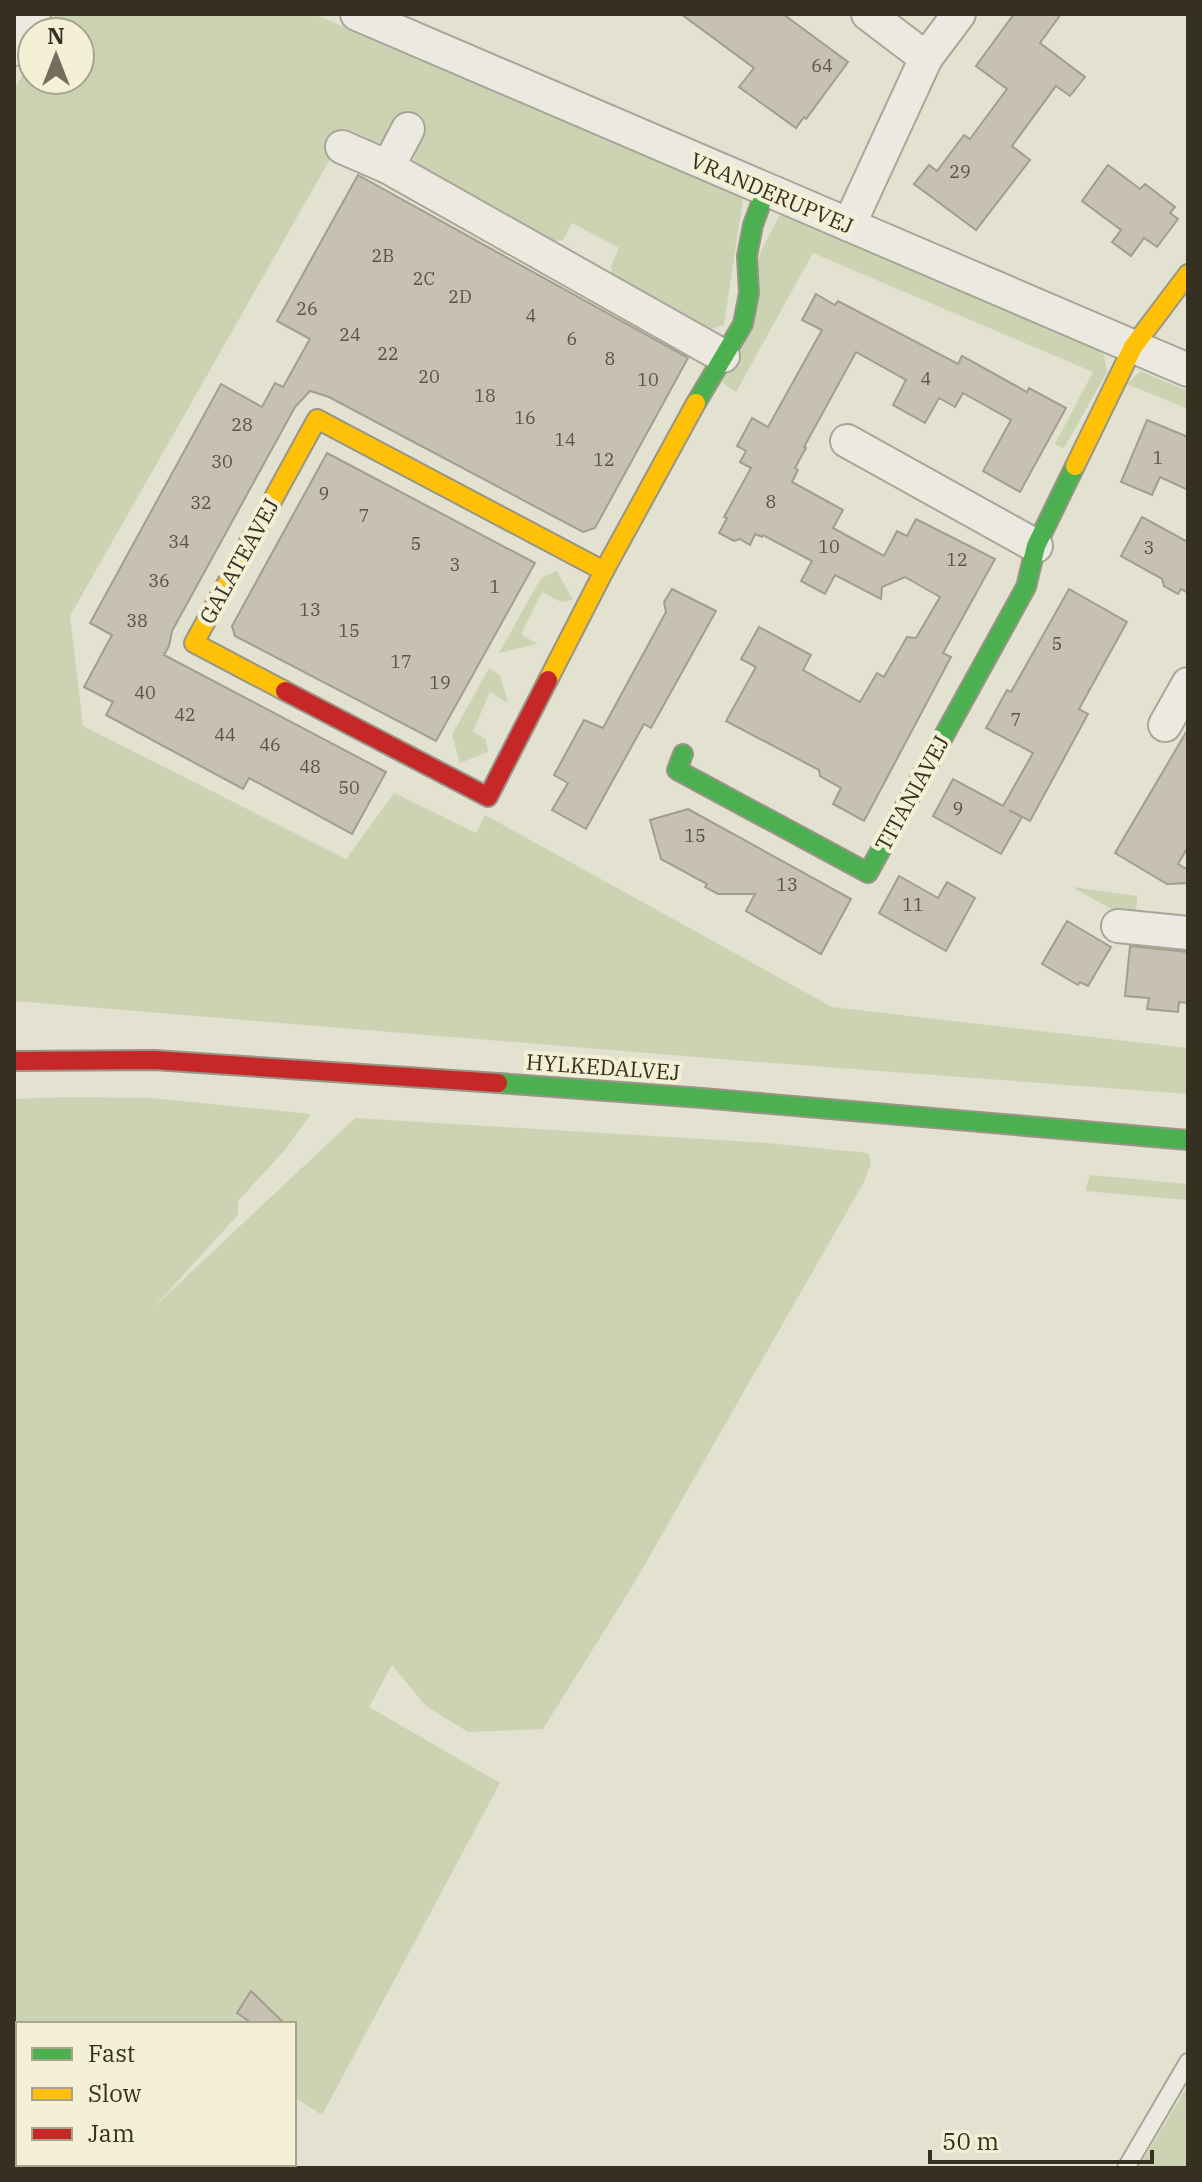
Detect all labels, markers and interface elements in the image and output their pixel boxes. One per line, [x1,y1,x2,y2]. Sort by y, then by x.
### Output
north arrow [16,16,96,96]
text: N [47,21,65,50]
house number: 64 [811,54,833,77]
street label: VRANDERUPVEJ [686,145,858,240]
house number: 29 [949,160,971,183]
house number: 2B [372,244,394,267]
house number: 2C [413,267,435,290]
house number: 2D [448,285,472,308]
house number: 26 [296,297,318,320]
house number: 4 [526,304,536,327]
house number: 24 [339,323,361,346]
house number: 6 [567,327,577,350]
house number: 22 [377,342,399,365]
house number: 8 [605,347,615,370]
house number: 20 [418,365,440,388]
house number: 4 [921,367,931,390]
house number: 10 [637,368,659,391]
house number: 18 [474,384,496,407]
house number: 16 [514,406,536,429]
house number: 28 [231,413,253,436]
house number: 14 [554,428,576,451]
house number: 1 [1153,446,1163,469]
house number: 12 [593,448,615,471]
house number: 30 [211,450,233,473]
house number: 9 [319,482,329,505]
house number: 8 [766,490,776,513]
house number: 32 [190,491,212,514]
street label: GALATEAVEJ [192,493,285,629]
house number: 7 [359,504,369,527]
house number: 34 [168,530,190,553]
house number: 5 [411,532,421,555]
house number: 10 [818,535,840,558]
house number: 3 [1144,536,1154,559]
house number: 12 [946,548,968,571]
house number: 3 [450,553,460,576]
house number: 36 [148,569,170,592]
house number: 1 [490,575,500,598]
house number: 13 [299,598,321,621]
house number: 38 [126,609,148,632]
house number: 15 [338,619,360,642]
house number: 5 [1052,632,1062,655]
house number: 17 [390,650,412,673]
house number: 19 [429,671,451,694]
house number: 40 [134,681,156,704]
house number: 42 [174,703,196,726]
house number: 7 [1011,708,1021,731]
house number: 44 [214,723,236,746]
street label: TITANIAVEJ [868,730,955,856]
house number: 46 [259,733,281,756]
house number: 48 [299,755,321,778]
house number: 50 [338,776,360,799]
house number: 9 [953,797,963,820]
house number: 15 [684,824,706,847]
house number: 13 [776,873,798,896]
house number: 11 [902,893,924,916]
street label: HYLKEDALVEJ [525,1047,681,1086]
legend [16,2022,296,2166]
text: Fast [88,2037,135,2069]
text: Slow [88,2077,142,2109]
scale bar [930,2114,1152,2164]
text: Jam [88,2117,135,2149]
text: 50 m [942,2125,999,2157]

